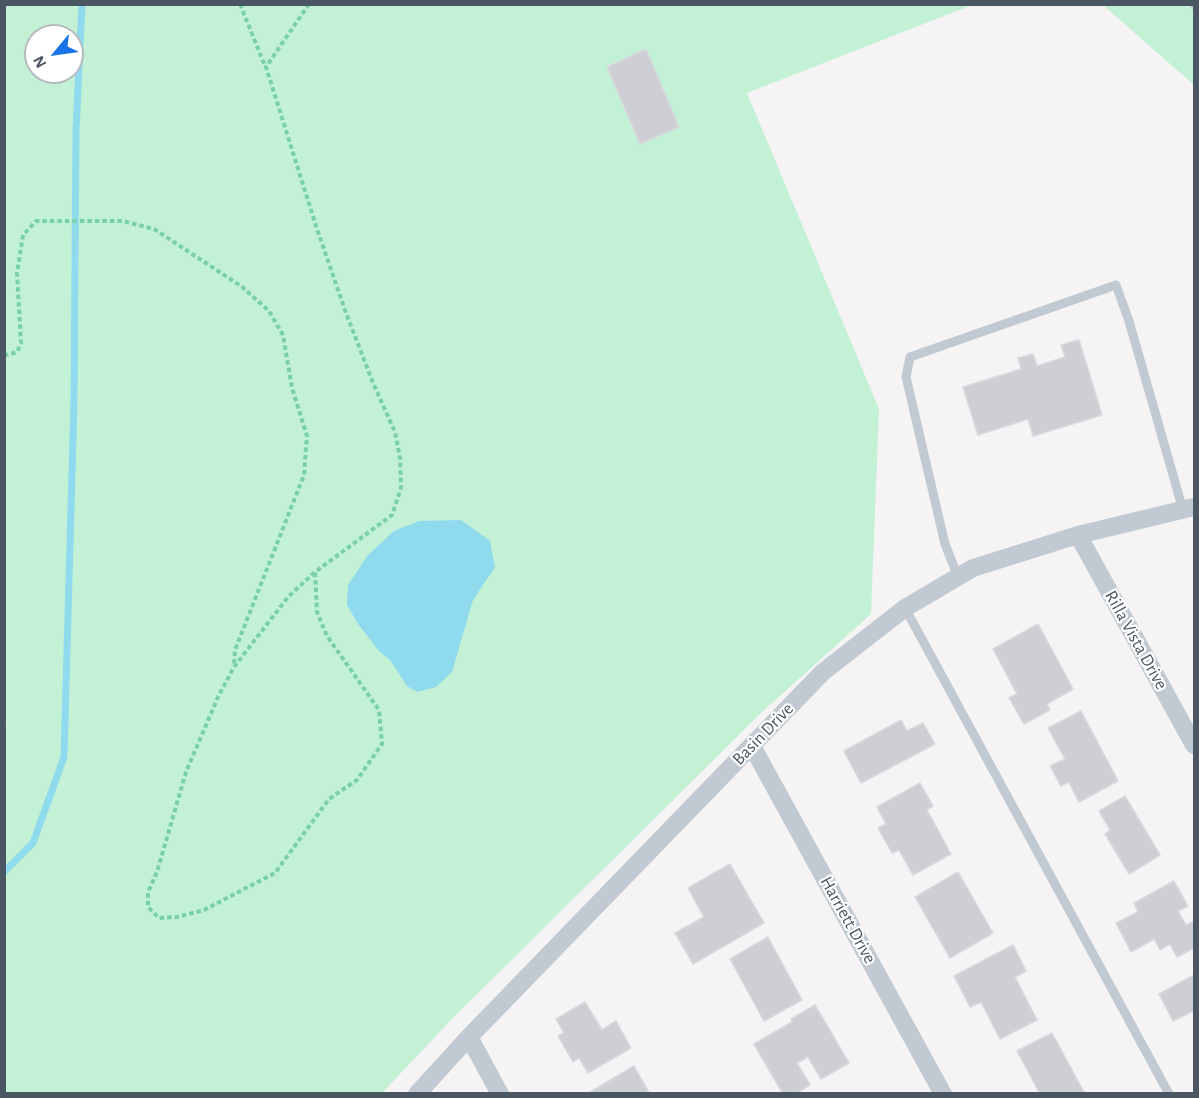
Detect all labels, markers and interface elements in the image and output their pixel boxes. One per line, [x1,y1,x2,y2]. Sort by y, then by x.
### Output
north arrow [24,24,84,84]
text: N [30,53,50,71]
street label: Rilla Vista Drive [1100,587,1172,693]
street label: Basin Drive [728,698,798,770]
street label: Harriett Drive [815,873,881,967]

